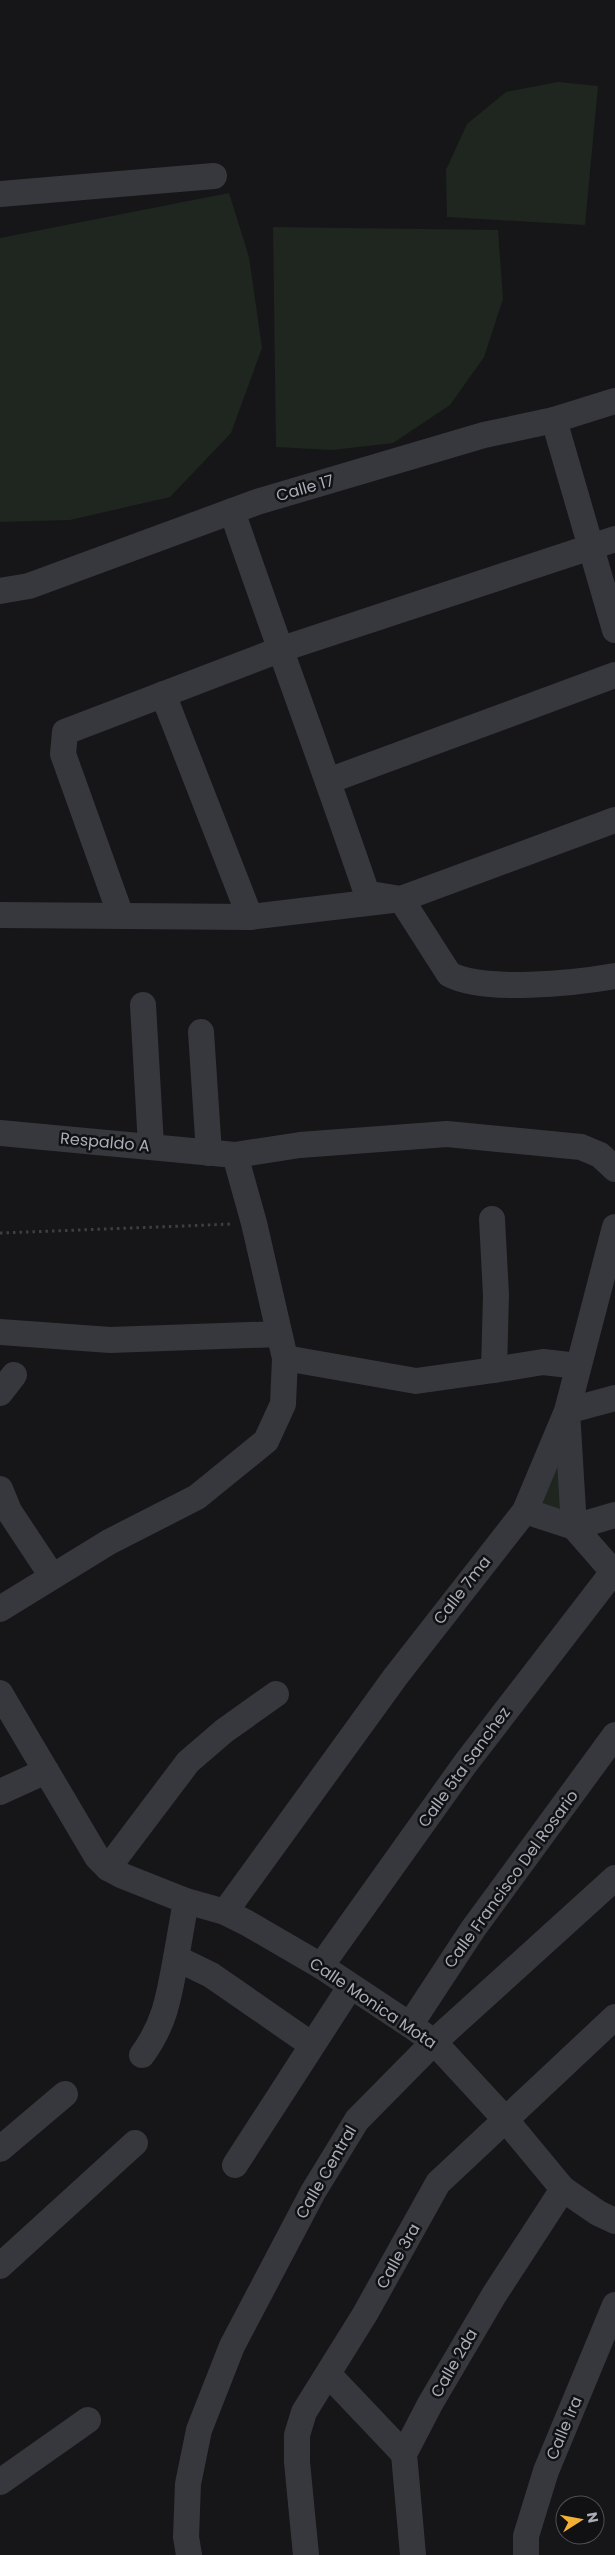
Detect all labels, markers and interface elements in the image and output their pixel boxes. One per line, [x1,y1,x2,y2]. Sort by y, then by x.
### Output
street label: Calle 17 [273,469,337,507]
street label: Respaldo A [59,1127,151,1157]
street label: Calle 7ma [428,1551,496,1629]
street label: Calle 5ta Sanchez [412,1702,516,1832]
street label: Calle Francisco Del Rosario [438,1785,584,1973]
street label: Calle Monica Mota [305,1952,441,2054]
street label: Calle Central [290,2121,362,2223]
street label: Calle 3ra [371,2219,425,2293]
street label: Calle 2da [425,2324,483,2402]
street label: Calle 1ra [540,2393,588,2463]
north arrow [555,2495,605,2545]
text: N [582,2510,604,2525]

